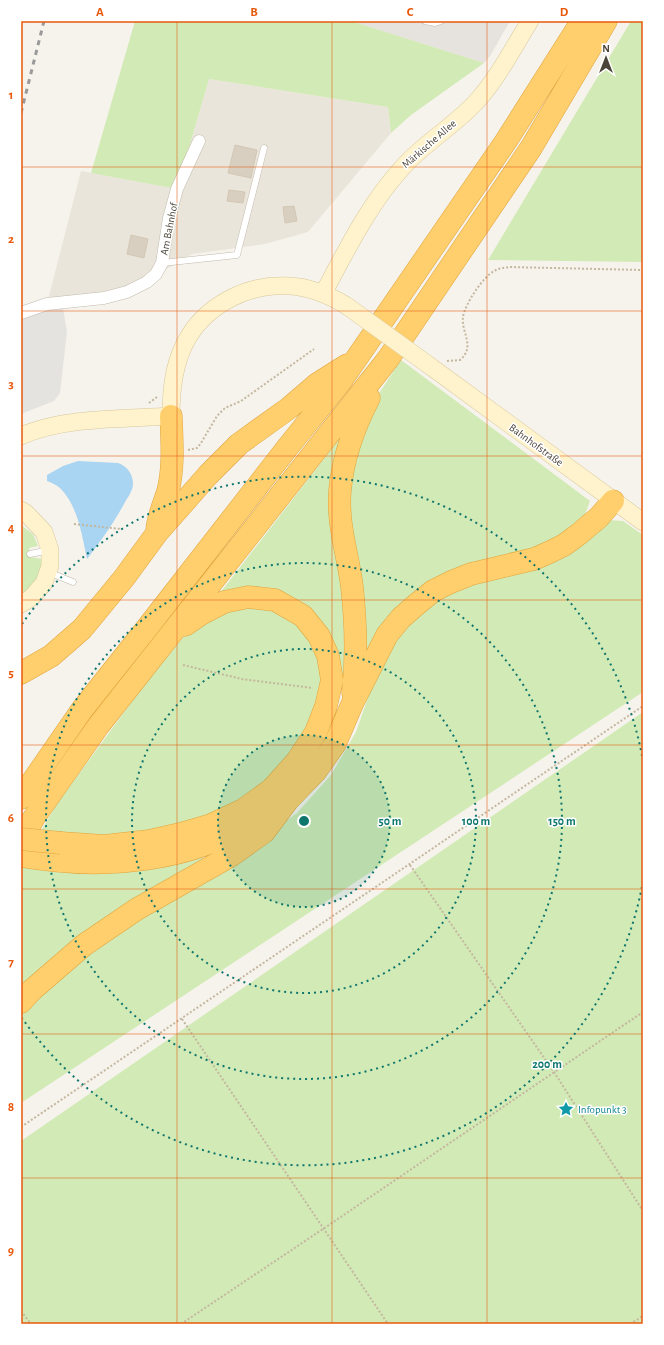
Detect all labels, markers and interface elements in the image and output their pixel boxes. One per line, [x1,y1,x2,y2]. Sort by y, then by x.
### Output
text: A [96,6,104,19]
text: B [250,6,258,19]
text: C [407,6,414,19]
text: D [560,6,569,19]
north arrow [586,38,626,78]
text: N [602,43,610,54]
text: 1 [9,89,13,102]
street label: Märkische Allee [400,118,458,170]
street label: Am Bahnhof [159,201,180,256]
text: 2 [8,233,14,246]
text: 3 [8,378,14,391]
street label: Bahnhofstraße [507,422,565,468]
text: 4 [8,522,15,535]
text: 5 [8,667,14,680]
text: 6 [8,812,14,825]
centre of rings [297,814,311,828]
text: 50 m [379,815,402,827]
text: 100 m [462,815,490,827]
text: 150 m [548,815,576,827]
text: 7 [8,956,14,969]
text: 200 m [532,1058,562,1070]
place icon: Infopunkt 3 [557,1100,575,1118]
text: 8 [8,1101,14,1114]
place label: Infopunkt 3 [578,1104,627,1115]
text: 9 [8,1245,14,1258]

